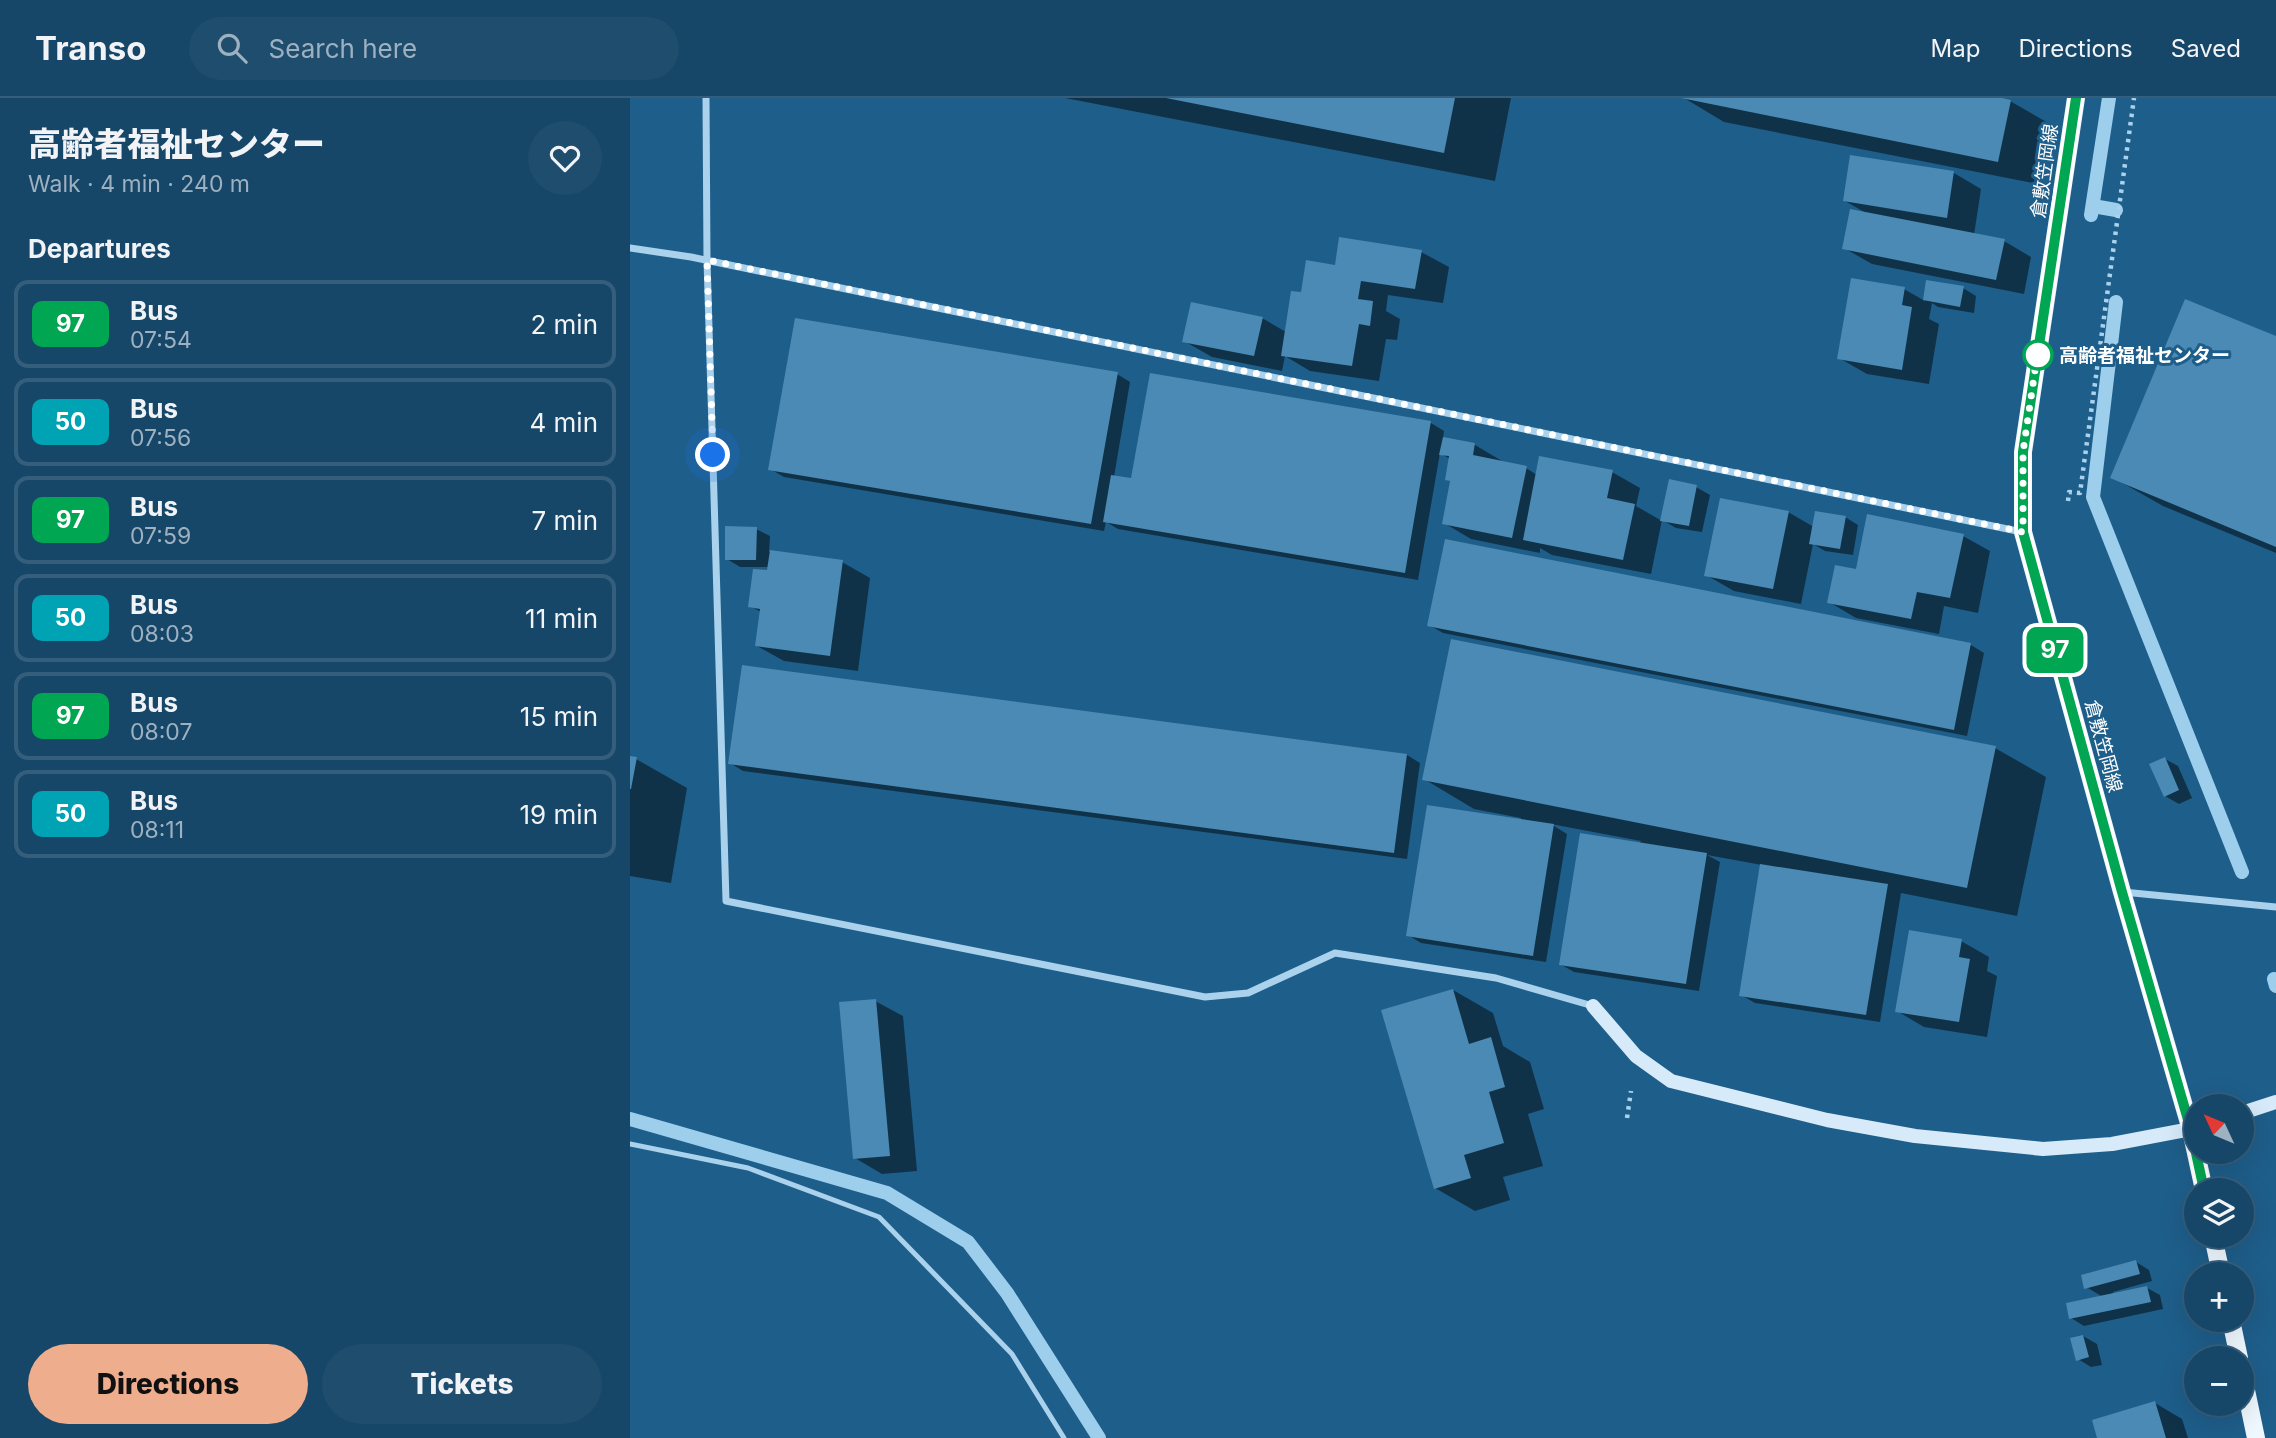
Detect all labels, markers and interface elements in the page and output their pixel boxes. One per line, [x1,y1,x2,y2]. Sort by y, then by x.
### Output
search box [189,17,679,80]
text: Transo [35,28,147,68]
icon: search [213,29,251,67]
text: Search here [269,33,417,64]
text: Map [1931,34,1980,63]
text: Directions [2018,34,2133,63]
text: Saved [2171,34,2241,63]
button: heart [528,121,602,195]
street label: 倉敷笠岡線 [2026,122,2062,220]
text: 高齢者福祉センター [28,124,325,164]
text: Walk · 4 min · 240 m [28,170,250,198]
text: Departures [28,233,171,264]
text: Bus [130,295,178,326]
text: 97 [56,309,85,338]
text: 2 min [530,309,598,340]
text: 07:54 [130,326,192,354]
marker: 高齢者福祉センター [2023,340,2053,370]
place label: 高齢者福祉センター [2059,344,2230,367]
text: Bus [130,393,178,424]
text: 50 [55,407,86,436]
text: 4 min [529,407,598,438]
text: 07:56 [130,424,191,452]
your location [695,437,730,472]
text: Bus [130,491,178,522]
text: 97 [56,505,85,534]
text: 7 min [532,505,598,536]
text: 07:59 [130,522,191,550]
text: Bus [130,589,178,620]
text: 50 [55,603,86,632]
text: 11 min [525,603,598,634]
text: 08:03 [130,620,194,648]
line badge: 97 [2024,627,2086,673]
text: 97 [2040,635,2070,664]
text: Bus [130,687,178,718]
street label: 倉敷笠岡線 [2080,697,2127,795]
text: 97 [56,701,85,730]
text: 15 min [520,701,598,732]
text: 08:07 [130,718,192,746]
text: Bus [130,785,178,816]
text: 50 [55,799,86,828]
text: 19 min [520,799,598,830]
text: 08:11 [130,816,184,844]
north arrow [2184,1094,2254,1164]
map controls [2184,1094,2254,1416]
button: layers [2184,1178,2254,1248]
button: + [2184,1262,2254,1332]
button: Directions [28,1344,308,1424]
button: Tickets [322,1344,602,1424]
button: − [2184,1346,2254,1416]

